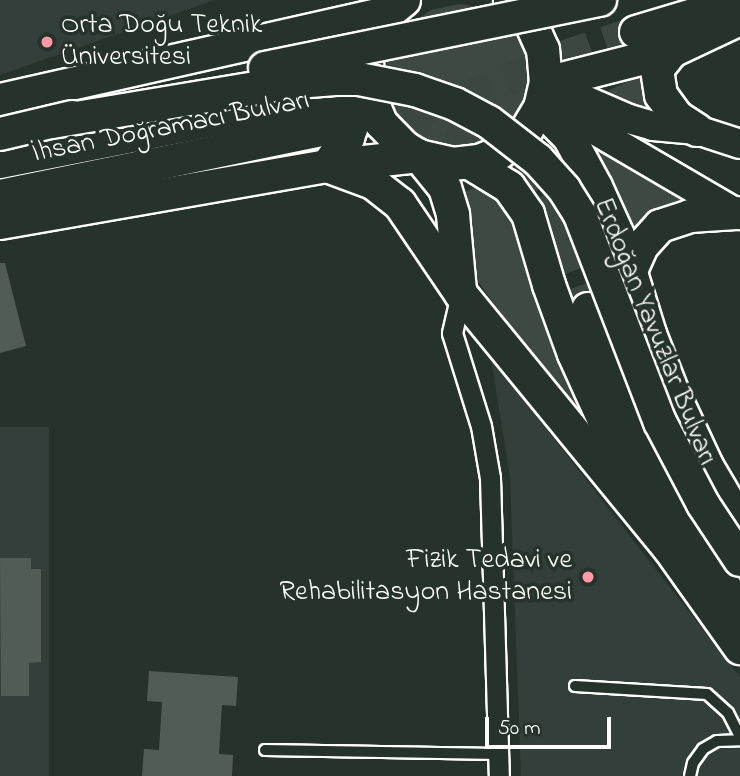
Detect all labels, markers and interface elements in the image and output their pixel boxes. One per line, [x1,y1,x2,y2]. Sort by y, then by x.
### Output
place label: Orta Doğu Teknik Üniversitesi [61,9,262,75]
marker: Orta Doğu Teknik Üniversitesi [39,34,55,50]
street label: İhsan Doğramacı Bulvarı [29,85,313,171]
street label: Erdoğan Yavuzlar Bulvarı [585,193,723,471]
place label: Fizik Tedavi ve Rehabilitasyon Hastanesi [280,544,572,610]
marker: Fizik Tedavi ve Rehabilitasyon Hastanesi [578,567,598,587]
scale bar [488,702,614,746]
text: 50 m [498,714,541,744]

